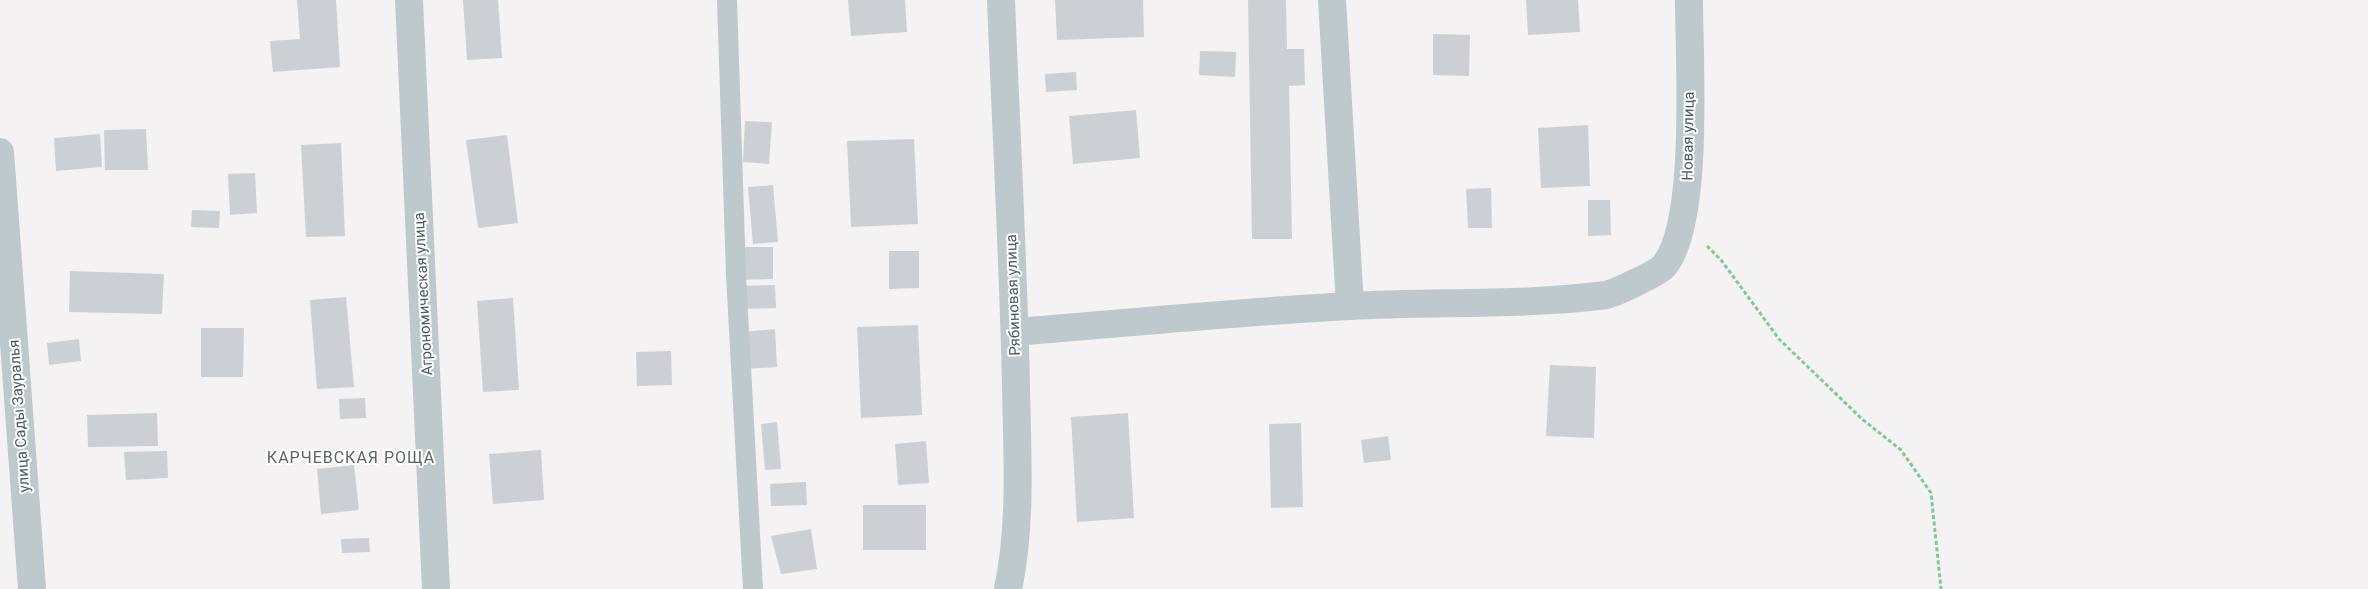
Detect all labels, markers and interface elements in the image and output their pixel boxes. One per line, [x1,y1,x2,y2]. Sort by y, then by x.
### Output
street label: Новая улица [1678,91,1698,181]
street label: Агрономическая улица [410,212,436,376]
street label: Рябиновая улица [1002,234,1024,356]
street label: улица Сады Зауралья [5,339,33,493]
district label: КАРЧЕВСКАЯ РОЩА [267,448,435,467]

